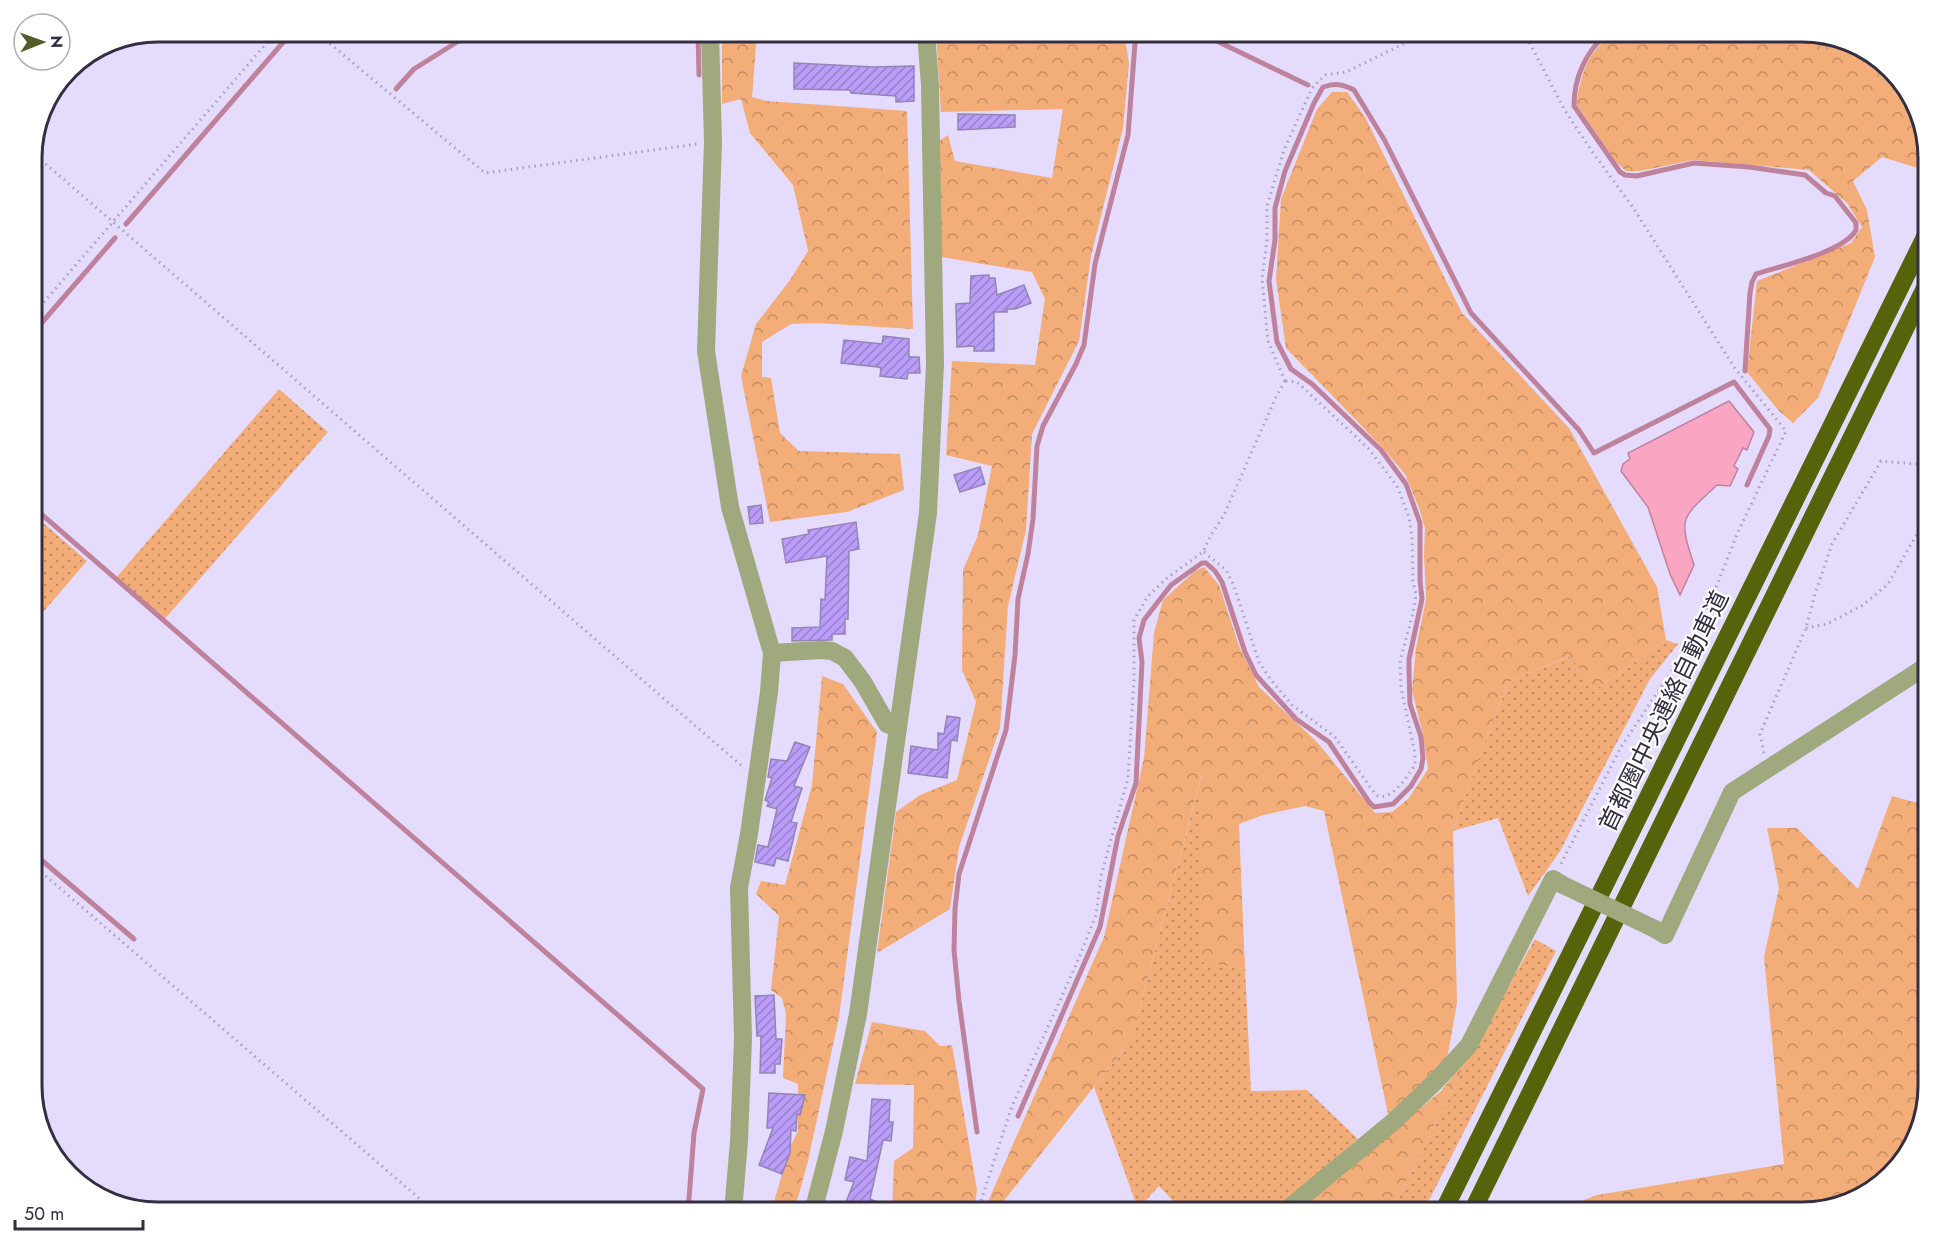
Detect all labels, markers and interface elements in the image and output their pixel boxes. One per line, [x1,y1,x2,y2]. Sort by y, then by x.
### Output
north arrow [12,12,72,72]
text: N [45,35,68,48]
street label: 首都圏中央連絡自動車道 [1590,584,1737,837]
scale bar [15,1193,142,1231]
text: 50 m [24,1201,64,1227]

